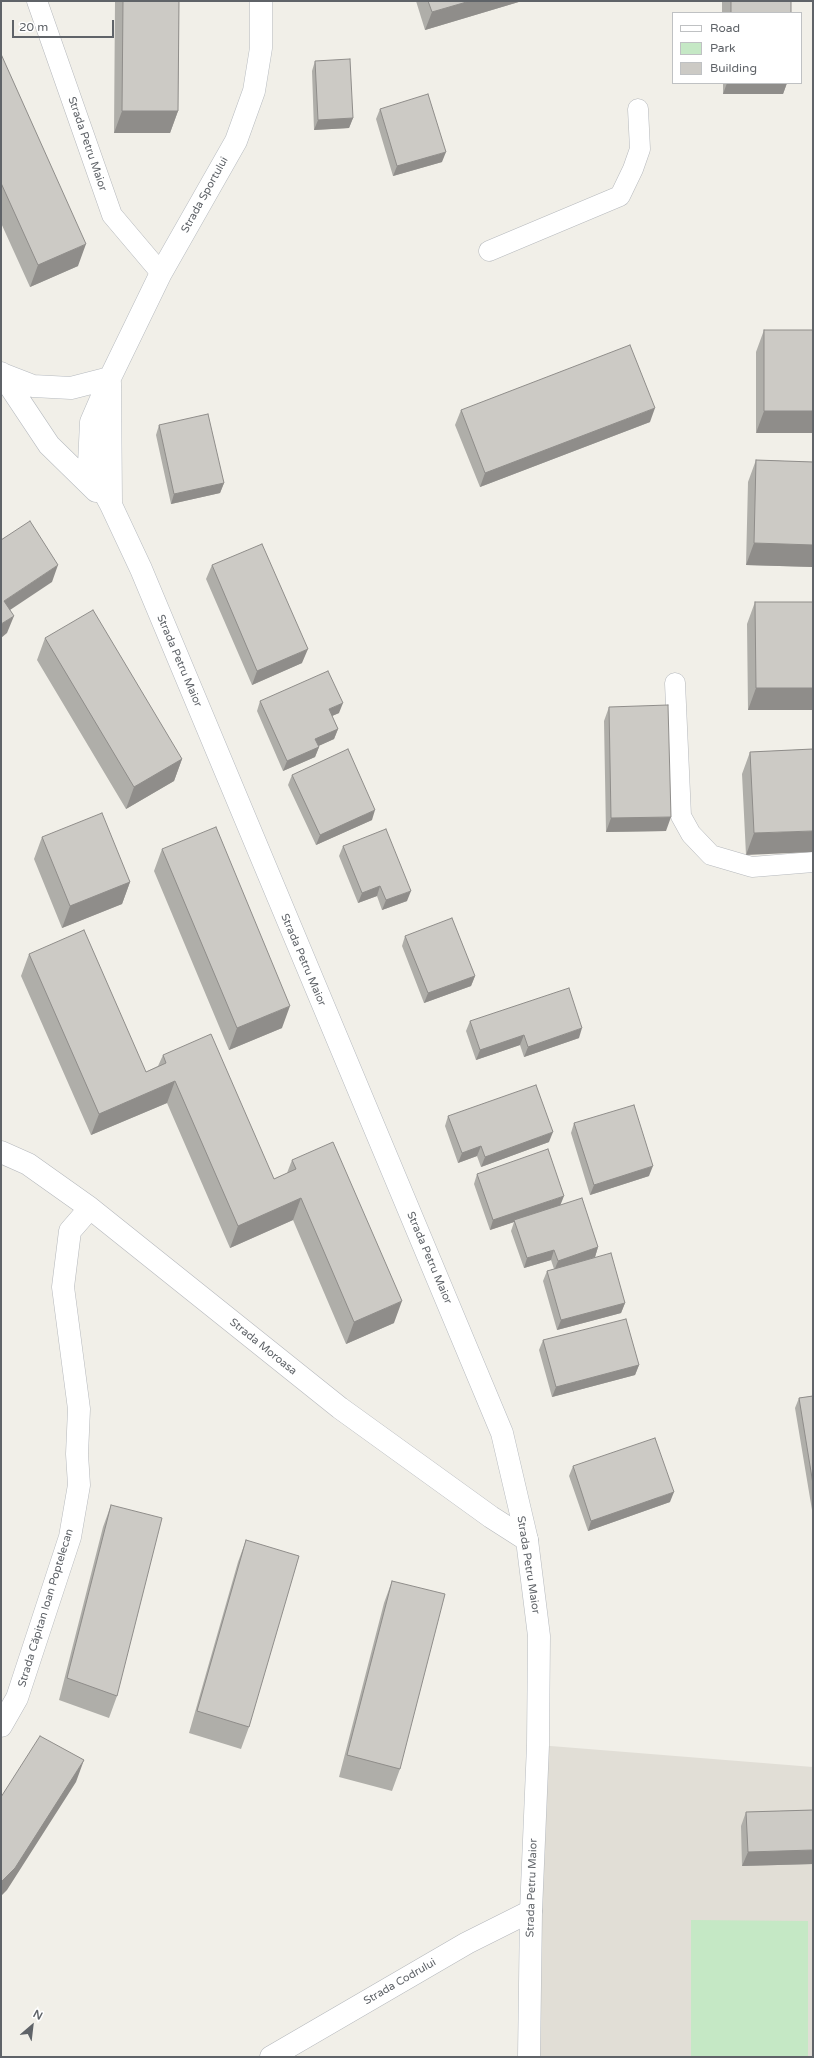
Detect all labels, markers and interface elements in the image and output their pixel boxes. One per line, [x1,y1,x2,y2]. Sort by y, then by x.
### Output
scale bar [14,12,116,38]
legend [672,12,802,84]
text: 20 m [19,20,48,34]
text: Road [710,21,740,35]
text: Park [710,41,736,55]
text: Building [710,61,757,75]
street label: Strada Petru Maior [65,95,109,193]
street label: Strada Sportului [179,155,231,235]
street label: Strada Petru Maior [154,613,204,709]
street label: Strada Petru Maior [278,912,328,1008]
street label: Strada Petru Maior [404,1210,454,1306]
street label: Strada Moroasa [227,1316,299,1378]
street label: Strada Petru Maior [514,1515,542,1615]
street label: Strada Căpitan Ioan Poptelecan [16,1527,76,1689]
street label: Strada Petru Maior [524,1838,540,1938]
street label: Strada Codrului [361,1956,439,2008]
north arrow [12,2006,52,2046]
text: N [31,2007,45,2023]

